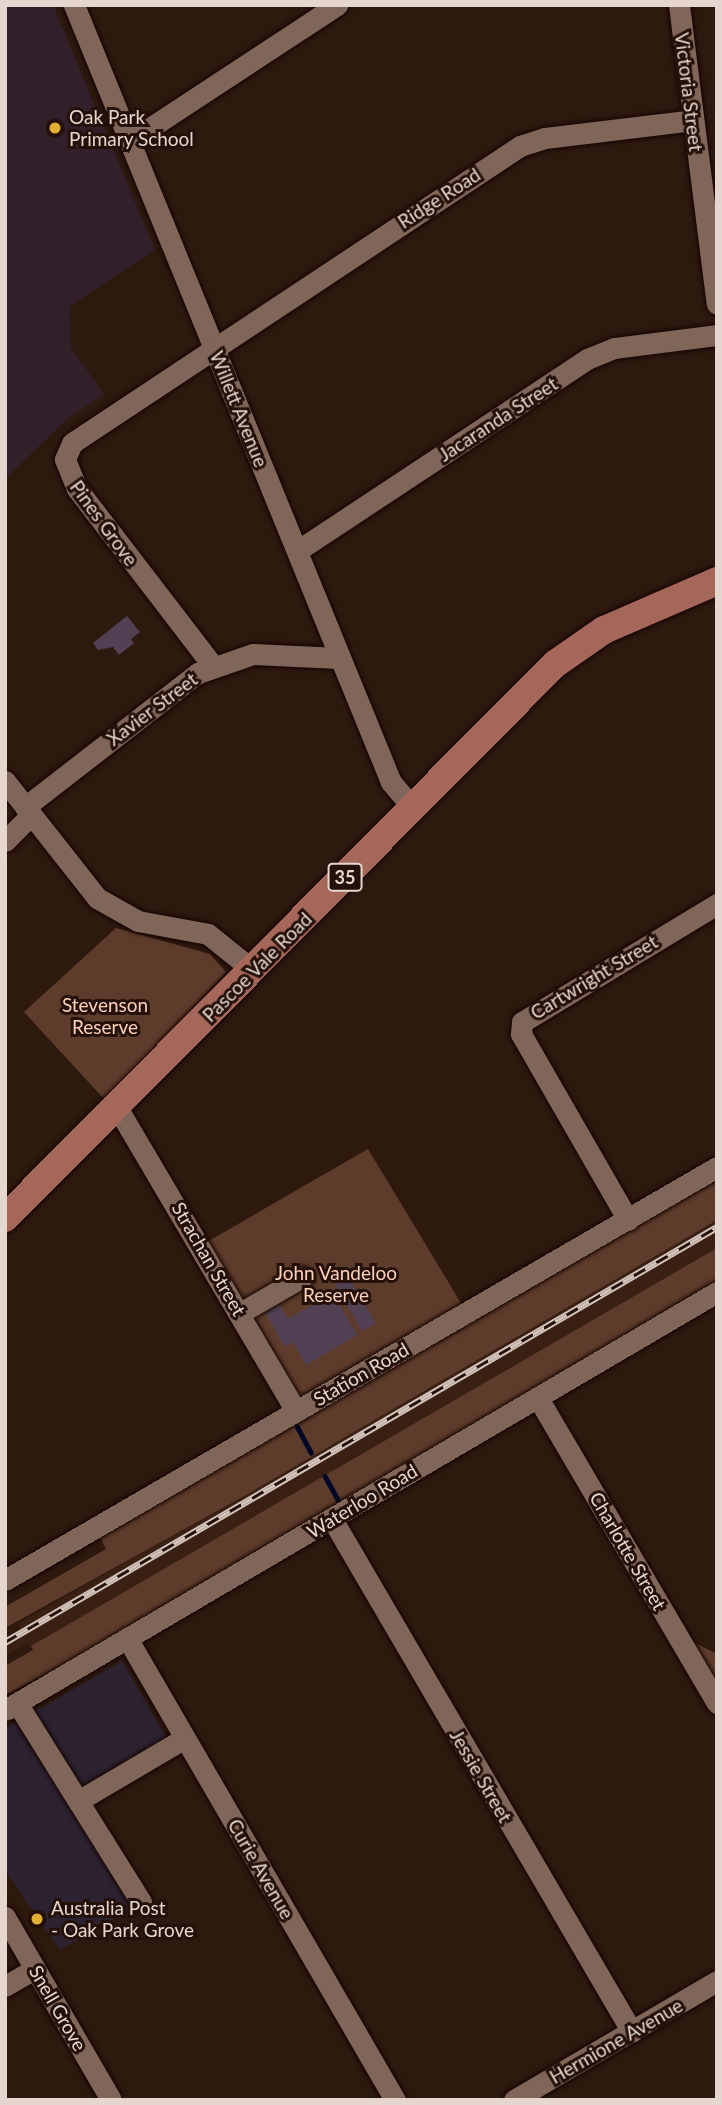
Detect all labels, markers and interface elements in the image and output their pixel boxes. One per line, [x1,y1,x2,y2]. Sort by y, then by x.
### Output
street label: Victoria Street [670,31,708,153]
place label: Oak Park Primary School [69,106,194,150]
marker: Oak Park Primary School [47,120,63,136]
street label: Ridge Road [393,163,485,233]
street label: Willett Avenue [205,347,273,471]
street label: Jacaranda Street [434,372,562,466]
street label: Pines Grove [65,476,143,570]
street label: Xavier Street [102,668,202,750]
road number: 35 [328,862,362,892]
street label: Pascoe Vale Road [197,907,317,1027]
street label: Cartwright Street [526,930,662,1024]
park label: Stevenson Reserve [62,994,148,1038]
street label: Strachan Street [167,1198,251,1320]
park label: John Vandeloo Reserve [275,1262,397,1306]
street label: Station Road [309,1338,413,1410]
street label: Waterloo Road [303,1459,421,1543]
street label: Charlotte Street [585,1488,671,1614]
street label: Jessie Street [445,1725,517,1827]
street label: Curie Avenue [223,1815,299,1923]
place label: Australia Post - Oak Park Grove [51,1897,194,1941]
marker: Australia Post - Oak Park Grove [29,1911,45,1927]
street label: Snell Grove [24,1961,92,2055]
street label: Hermione Avenue [545,1993,687,2089]

